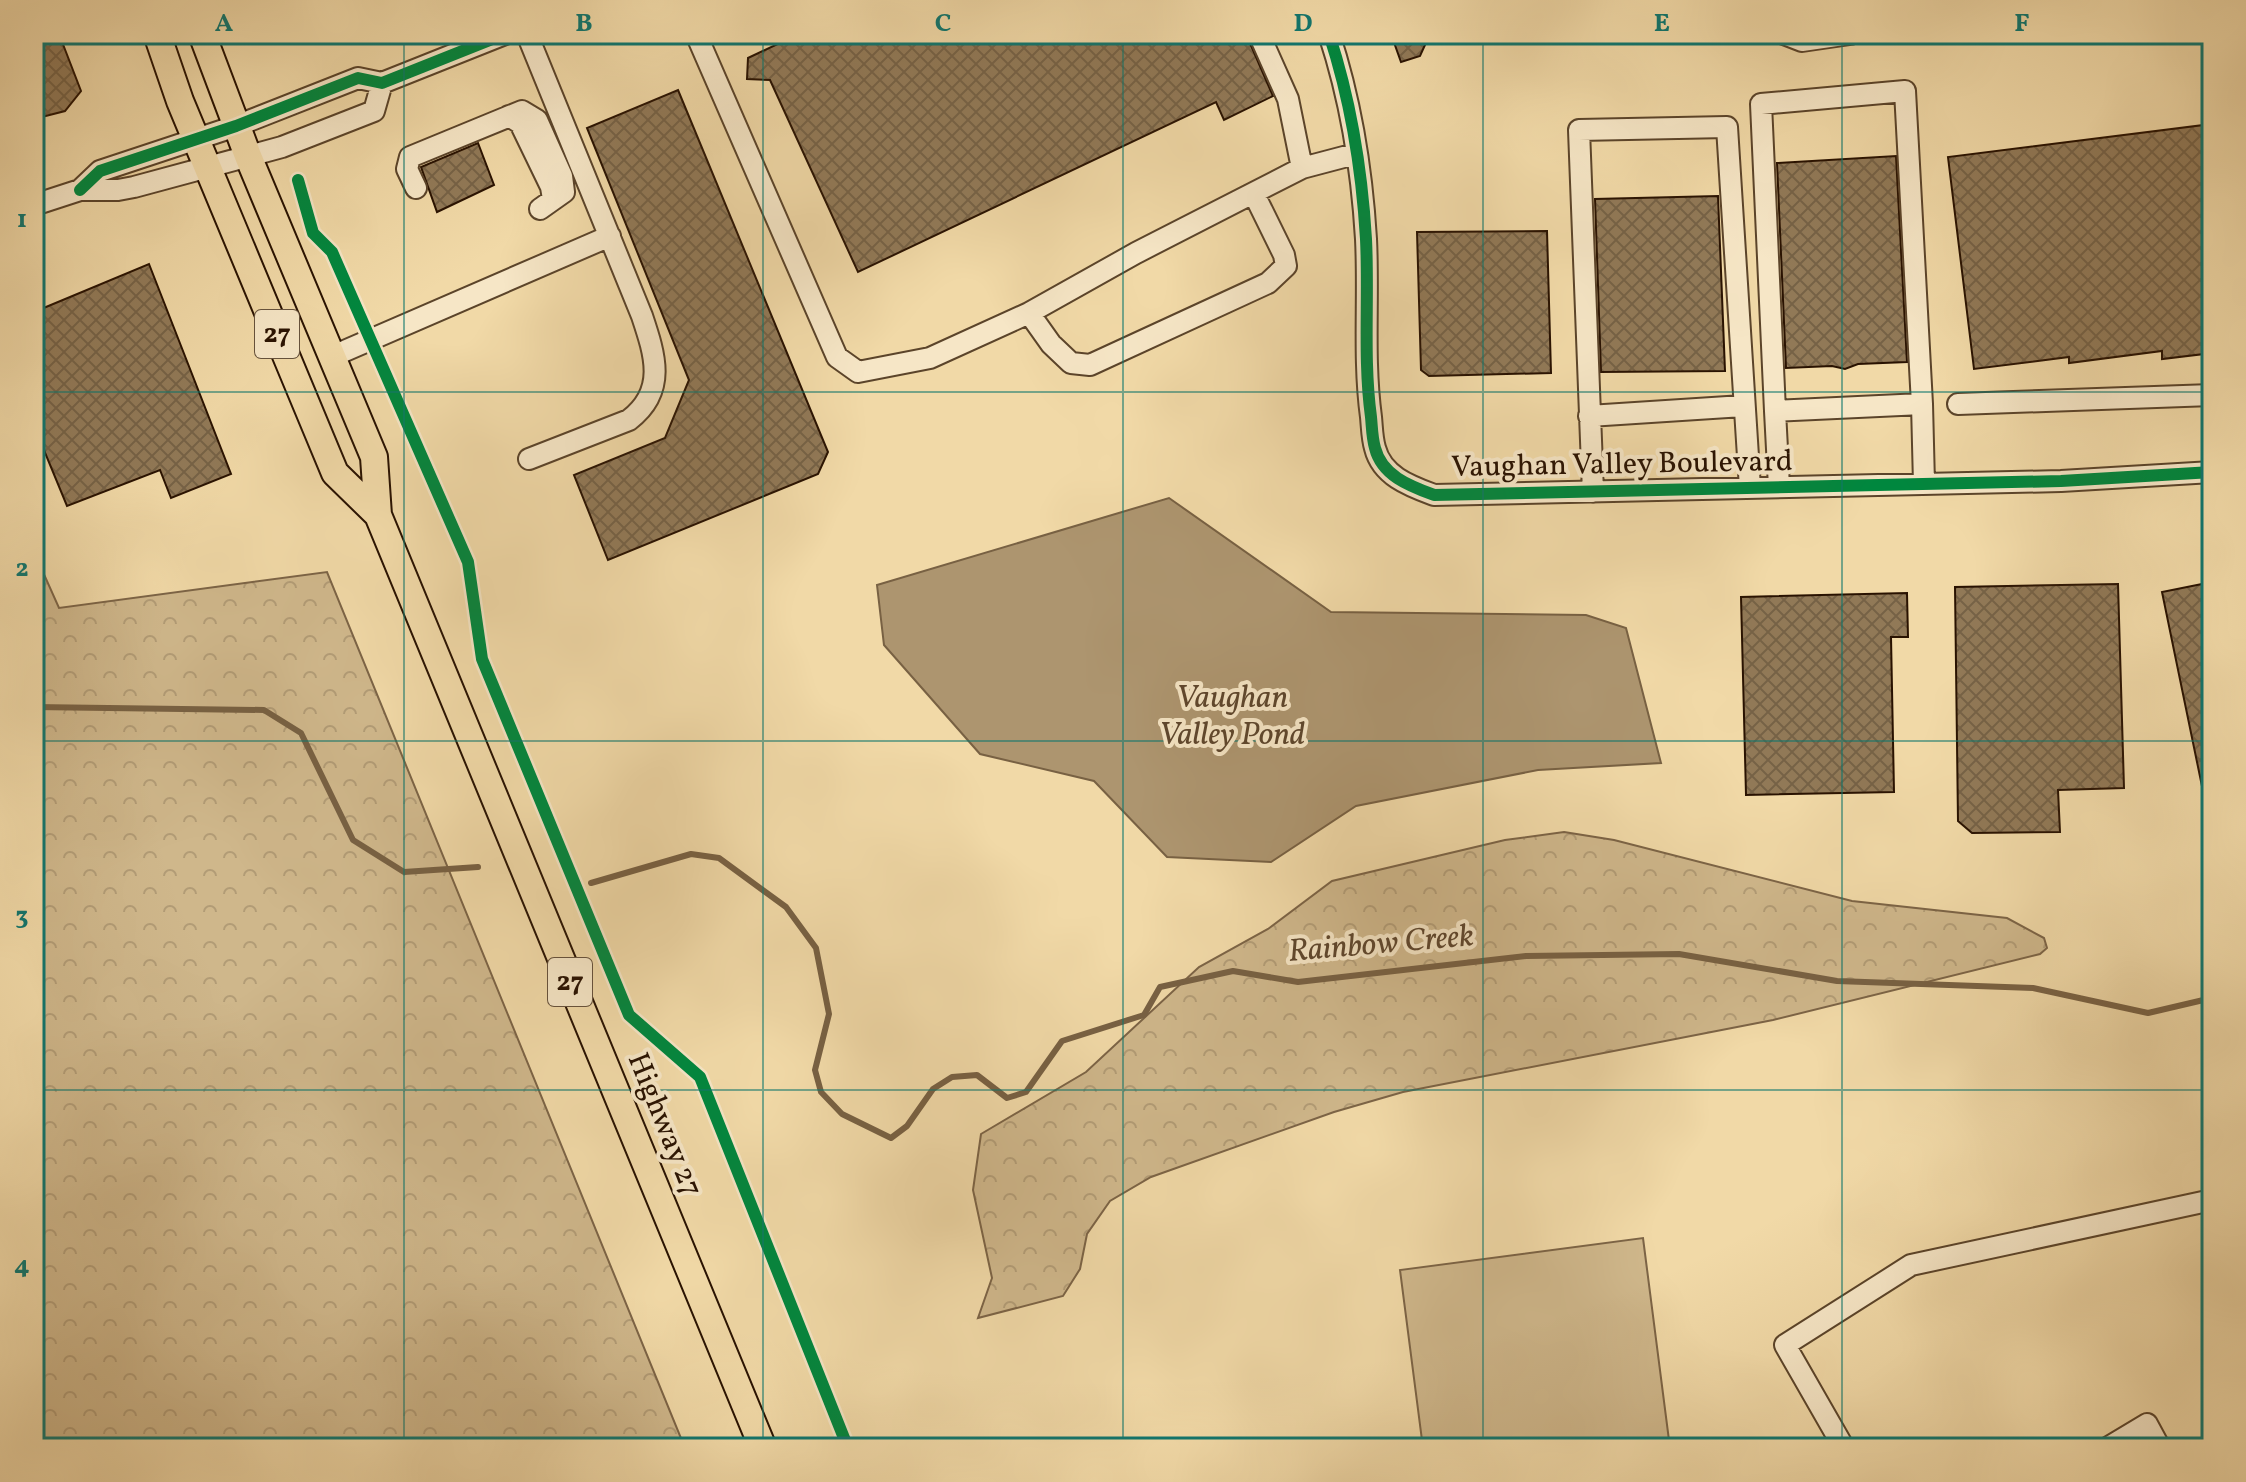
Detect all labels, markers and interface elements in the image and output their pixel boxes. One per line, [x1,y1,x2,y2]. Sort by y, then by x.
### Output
text: A [215,6,234,42]
text: B [575,6,593,42]
text: C [935,6,951,42]
text: D [1293,6,1313,42]
text: E [1654,6,1670,42]
text: F [2014,6,2030,42]
text: 1 [17,202,27,238]
road number: 27 [255,310,299,358]
street label: Vaughan Valley Boulevard [1451,441,1793,489]
text: 2 [15,551,29,587]
water label: Vaughan Valley Pond [1159,677,1305,758]
text: 3 [15,899,29,935]
water label: Rainbow Creek [1286,915,1476,975]
road number: 27 [548,958,592,1006]
street label: Highway 27 [616,1047,712,1203]
text: 4 [14,1248,30,1284]

